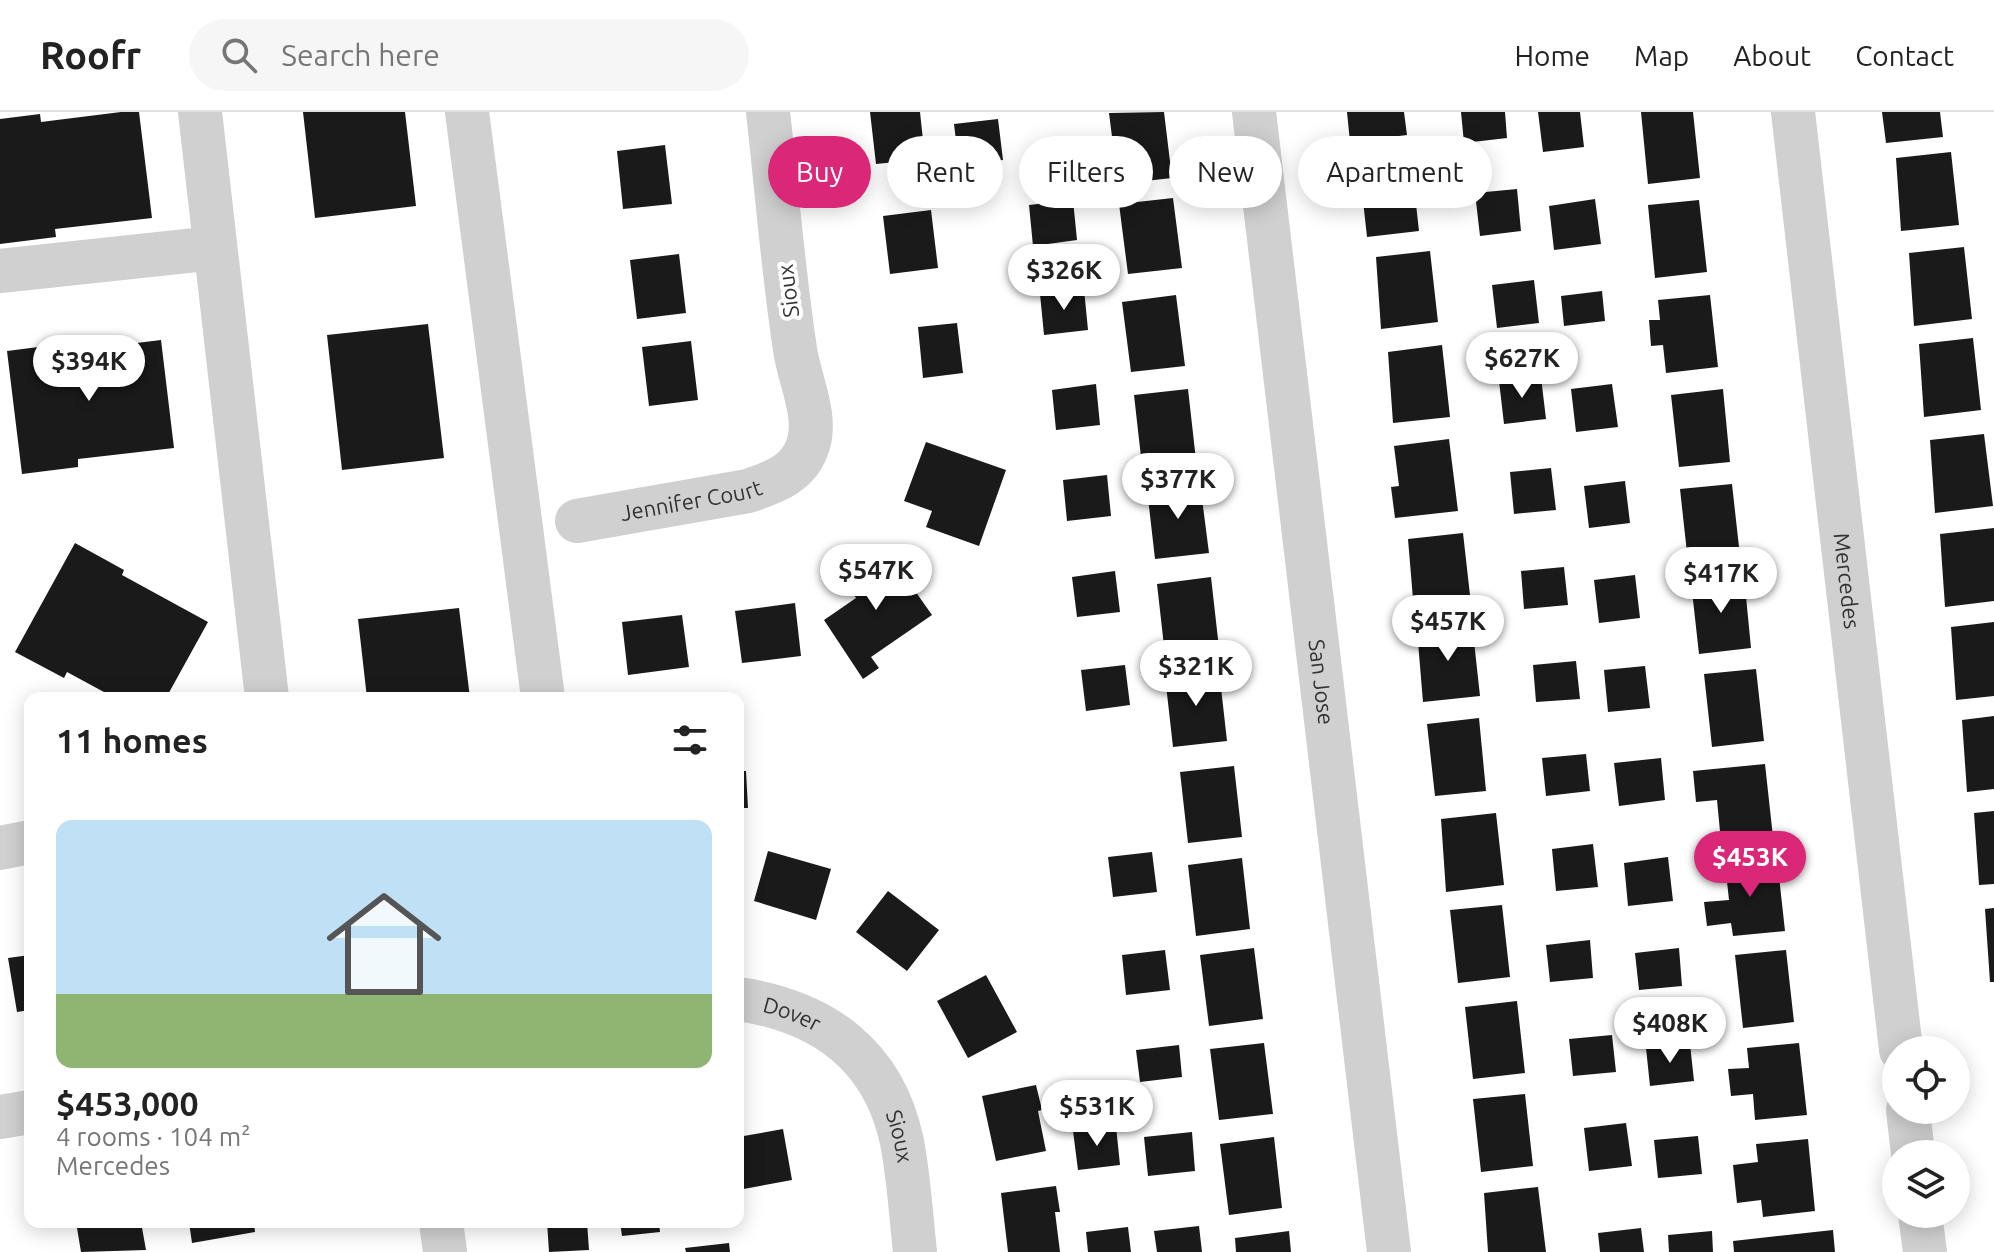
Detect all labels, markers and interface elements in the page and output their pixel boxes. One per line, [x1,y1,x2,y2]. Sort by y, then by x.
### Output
search box [189,19,749,91]
icon: search [217,33,261,77]
text: Roofr [40,34,141,76]
text: Search here [281,38,440,72]
text: Home [1515,40,1590,71]
text: Map [1634,40,1689,71]
text: About [1733,40,1811,71]
text: Contact [1855,40,1954,71]
chip: Buy [768,136,871,208]
chip: Rent [887,136,1003,208]
chip: Filters [1019,136,1153,208]
chip: New [1169,136,1282,208]
chip: Apartment [1298,136,1492,208]
pin: $326K [1008,244,1120,312]
text: $326K [1026,255,1102,284]
street label: Sioux [772,263,803,319]
pin: $627K [1466,332,1578,400]
pin: $394K [33,335,145,403]
text: $627K [1484,343,1560,372]
text: $394K [51,346,127,375]
pin: $377K [1122,453,1234,521]
text: $377K [1140,464,1216,493]
street label: Jennifer Court [618,474,766,525]
street label: Mercedes [1830,531,1865,630]
pin: $547K [820,544,932,612]
pin: $417K [1665,547,1777,615]
text: $547K [838,555,914,584]
text: $417K [1683,558,1759,587]
pin: $457K [1392,595,1504,663]
text: $457K [1410,606,1486,635]
street label: San Jose [1305,638,1339,726]
pin: $321K [1140,640,1252,708]
text: $321K [1158,651,1234,680]
icon: filters [668,718,712,762]
text: 11 homes [56,721,208,759]
pin: $453K [1694,831,1806,899]
text: $453K [1712,842,1788,871]
icon: home [312,872,456,1016]
street label: Dover [761,991,826,1036]
pin: $408K [1614,997,1726,1065]
text: $408K [1632,1008,1708,1037]
map controls [1882,1036,1970,1228]
button: locate [1882,1036,1970,1124]
pin: $531K [1041,1080,1153,1148]
text: $453,000 [56,1084,199,1122]
text: $531K [1059,1091,1135,1120]
street label: Sioux [882,1106,918,1164]
text: 4 rooms · 104 m² [56,1122,251,1151]
button: layers [1882,1140,1970,1228]
text: Mercedes [56,1151,170,1180]

